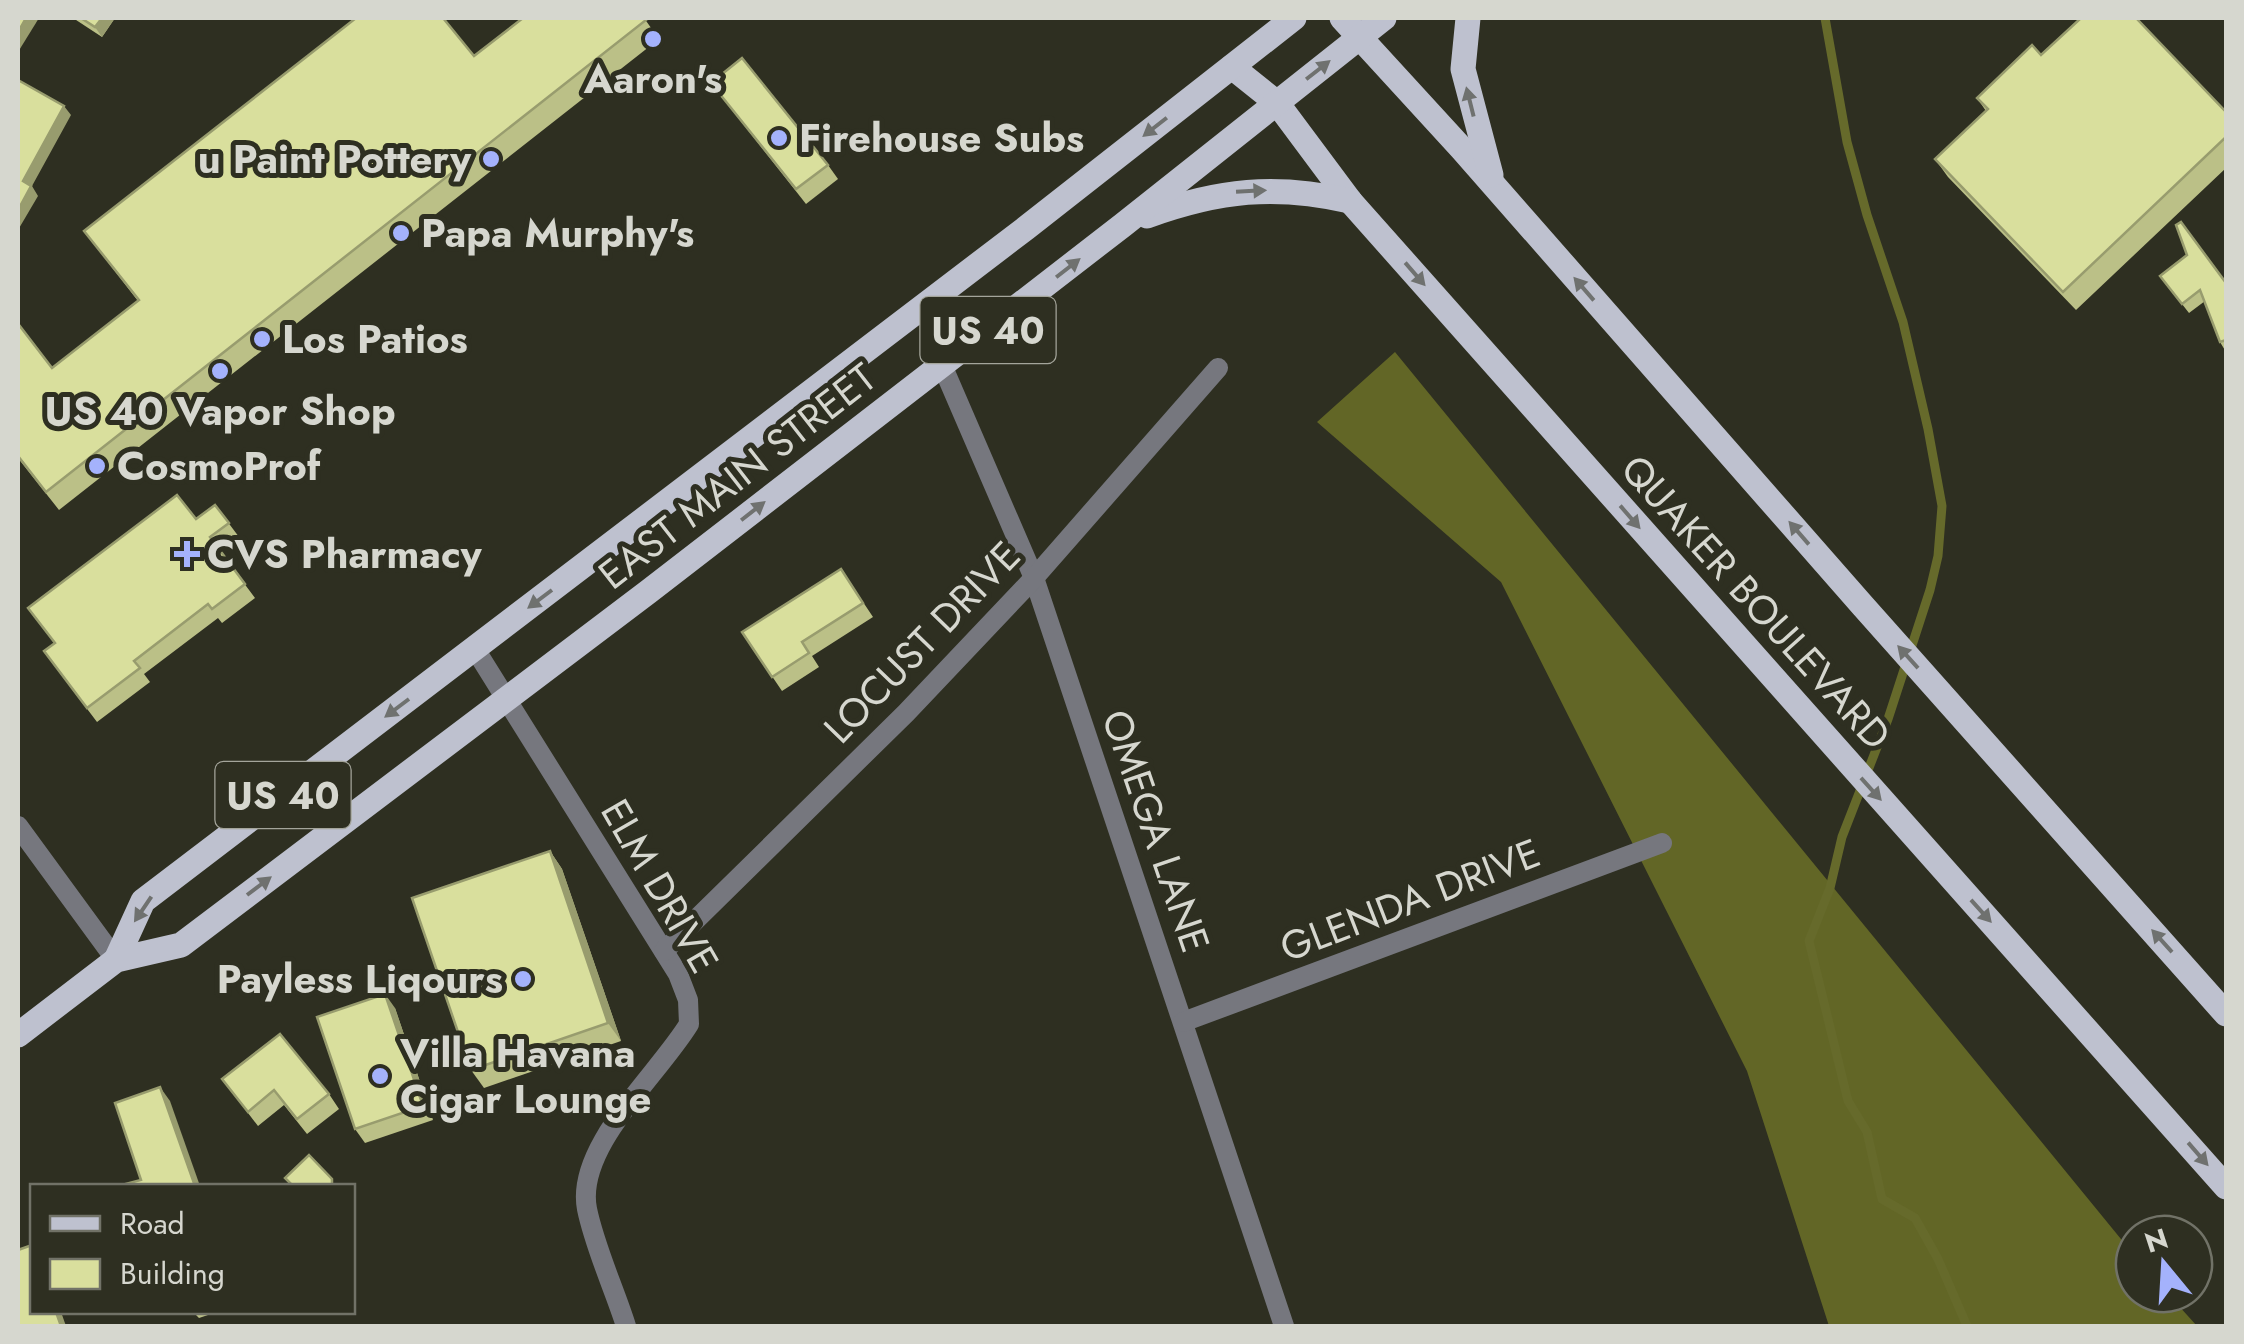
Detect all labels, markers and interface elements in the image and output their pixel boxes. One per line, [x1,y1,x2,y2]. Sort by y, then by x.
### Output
marker: Aaron's [642,28,664,50]
place label: Aaron's [583,50,722,108]
one-way arrow [1306,60,1331,81]
one-way arrow [1462,86,1477,117]
place label: Firehouse Subs [799,109,1084,167]
one-way arrow [1143,116,1168,137]
marker: Firehouse Subs [768,127,790,149]
place label: u Paint Pottery [198,130,472,188]
marker: u Paint Pottery [480,148,502,170]
one-way arrow [1235,183,1267,199]
place label: Papa Murphy's [421,204,694,262]
marker: Papa Murphy's [390,222,412,244]
one-way arrow [1055,258,1080,279]
one-way arrow [1403,261,1425,286]
one-way arrow [1574,277,1596,302]
road number: US 40 [920,297,1056,363]
place label: Los Patios [282,310,468,368]
marker: Los Patios [251,328,273,350]
street label: EAST MAIN STREET [586,349,888,603]
marker: US 40 Vapor Shop [209,360,231,382]
place label: US 40 Vapor Shop [44,382,396,440]
place label: CosmoProf [117,437,323,495]
street label: QUAKER BOULEVARD [1608,442,1904,762]
marker: CosmoProf [86,455,108,477]
one-way arrow [740,501,766,522]
one-way arrow [1618,505,1641,529]
one-way arrow [1788,521,1810,546]
place label: CVS Pharmacy [207,525,483,583]
street label: LOCUST DRIVE [810,528,1034,756]
marker: CVS Pharmacy [176,543,198,565]
one-way arrow [528,588,554,609]
one-way arrow [1897,645,1920,669]
one-way arrow [384,698,410,718]
street label: OMEGA LANE [1087,702,1225,960]
road number: US 40 [216,762,350,828]
one-way arrow [1860,776,1882,801]
street label: ELM DRIVE [587,788,733,984]
street label: GLENDA DRIVE [1272,824,1548,976]
one-way arrow [246,877,272,897]
one-way arrow [134,895,152,922]
one-way arrow [1970,898,1992,923]
one-way arrow [2151,929,2173,954]
place label: Payless Liqours [217,950,503,1008]
marker: Payless Liqours [512,968,534,990]
place label: Villa Havana Cigar Lounge [399,1024,652,1128]
marker: Villa Havana Cigar Lounge [369,1065,391,1087]
one-way arrow [2186,1141,2208,1166]
legend [30,1184,355,1314]
text: Road [120,1202,185,1245]
north arrow [2114,1214,2214,1314]
text: N [2140,1218,2173,1264]
text: Building [120,1252,225,1295]

